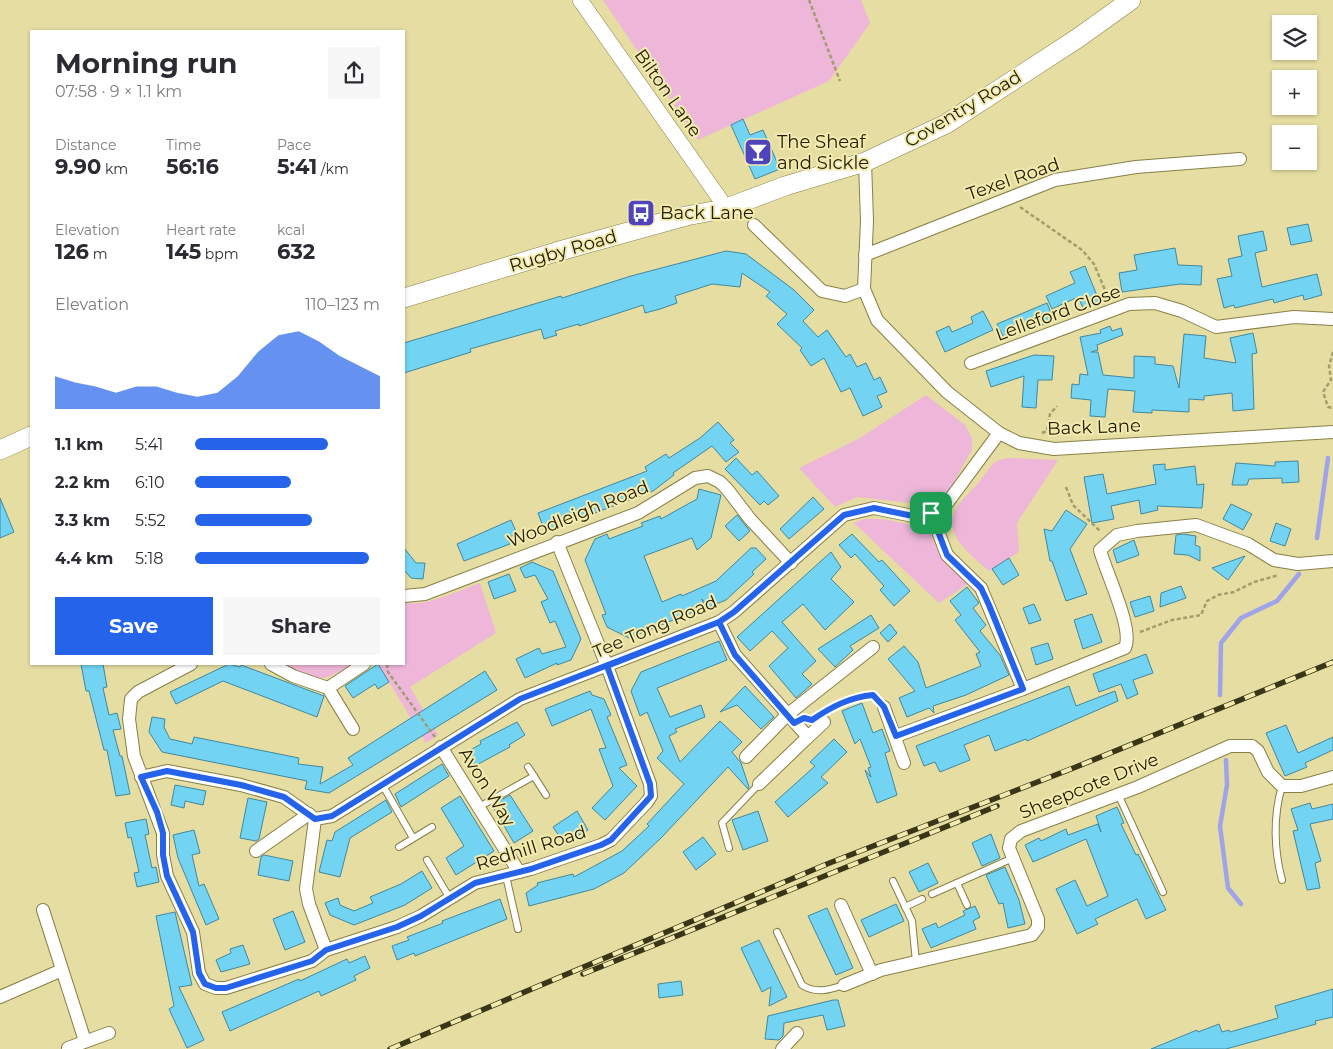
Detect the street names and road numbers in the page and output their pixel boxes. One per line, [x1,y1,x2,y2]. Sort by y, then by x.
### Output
street label: Bilton Lane [630,45,706,141]
street label: Coventry Road [901,66,1025,152]
street label: Texel Road [964,153,1062,205]
street label: Rugby Road [507,225,619,277]
street label: Lelleford Close [992,280,1124,346]
street label: Back Lane [1047,414,1141,440]
street label: Woodleigh Road [504,476,652,552]
street label: Tee Tong Road [590,591,720,663]
street label: Avon Way [454,743,520,831]
street label: Sheepcote Drive [1016,748,1162,824]
street label: Redhill Road [473,821,589,875]

